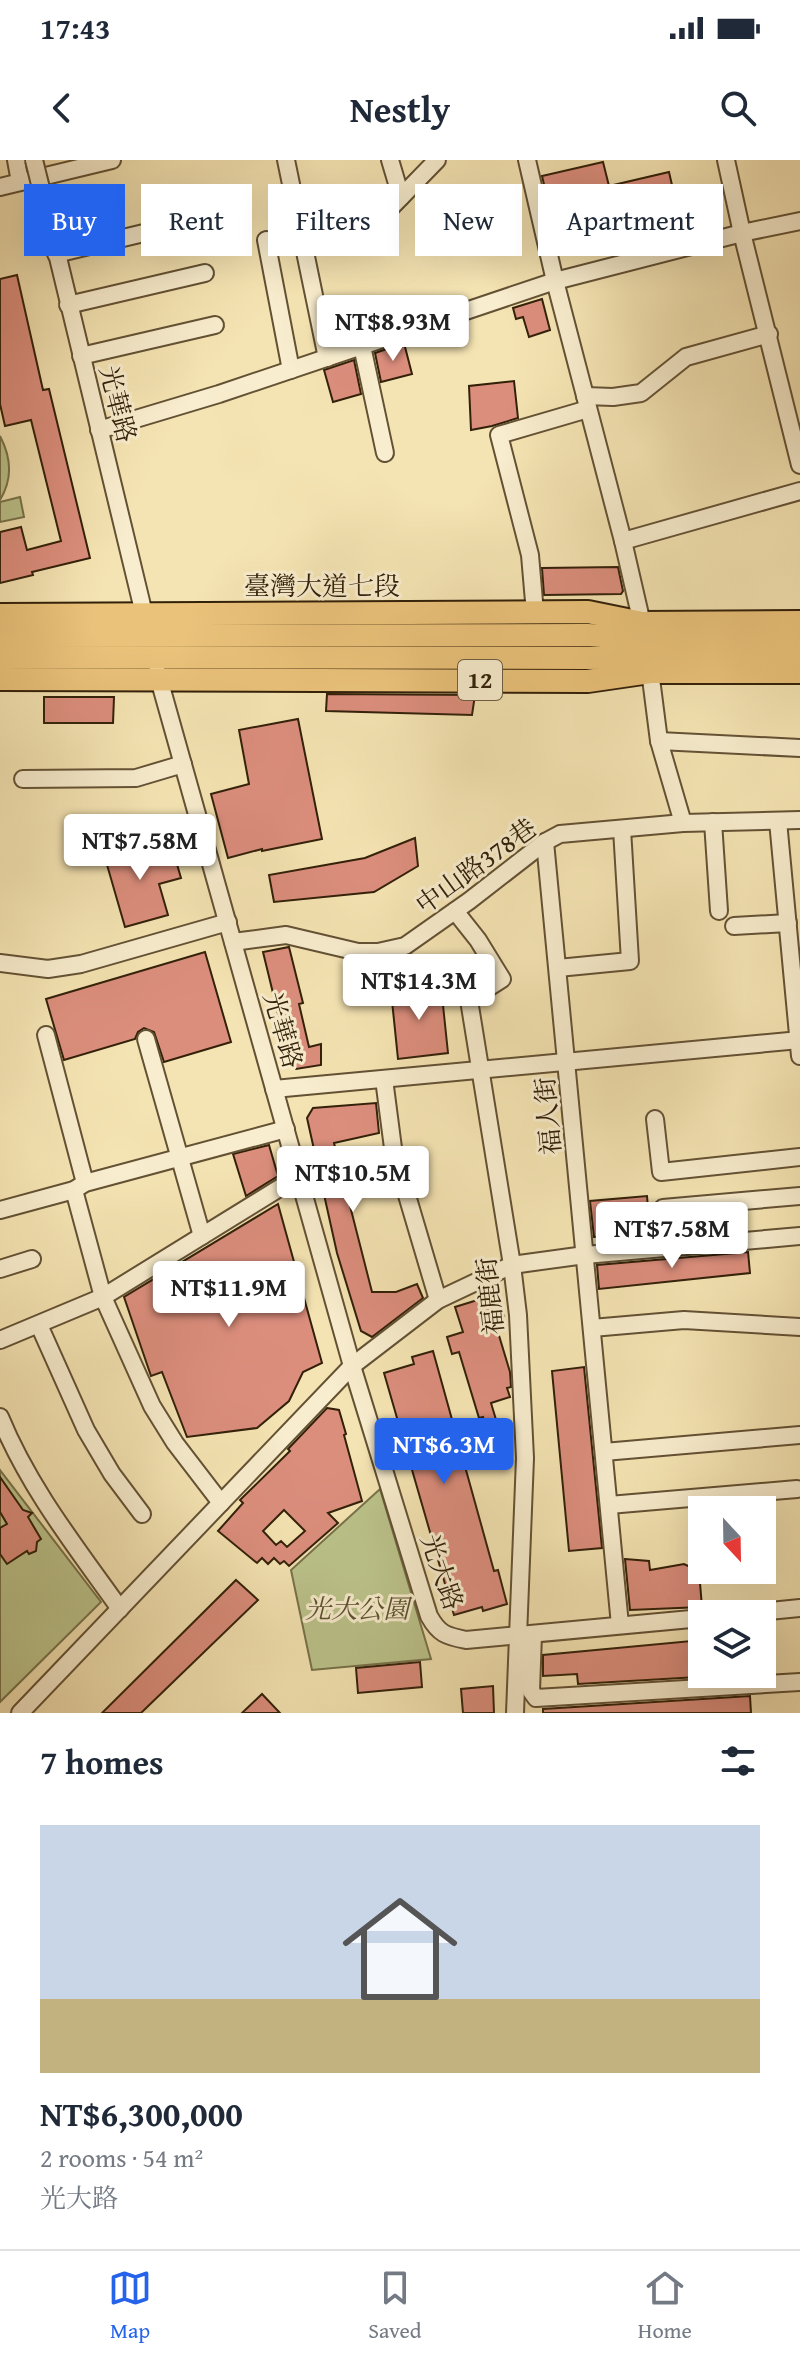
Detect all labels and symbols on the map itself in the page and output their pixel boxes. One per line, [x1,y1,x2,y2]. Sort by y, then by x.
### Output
pin: NT$8.93M [310,295,476,363]
street label: 光華路 [90,361,147,446]
street label: 臺灣大道七段 [244,566,400,605]
road number: 12 [458,660,502,700]
street label: 中山路378巷 [407,808,544,923]
pin: NT$7.58M [57,814,223,882]
pin: NT$14.3M [336,954,502,1022]
street label: 光華路 [254,987,313,1073]
street label: 福人街 [525,1075,570,1157]
pin: NT$10.5M [270,1146,436,1214]
pin: NT$7.58M [589,1202,755,1270]
street label: 福鹿街 [466,1255,513,1337]
pin: NT$11.9M [146,1261,312,1329]
pin: NT$6.3M [370,1418,518,1486]
north arrow [688,1496,776,1584]
street label: 光大路 [411,1529,474,1615]
park label: 光大公園 [305,1589,413,1628]

